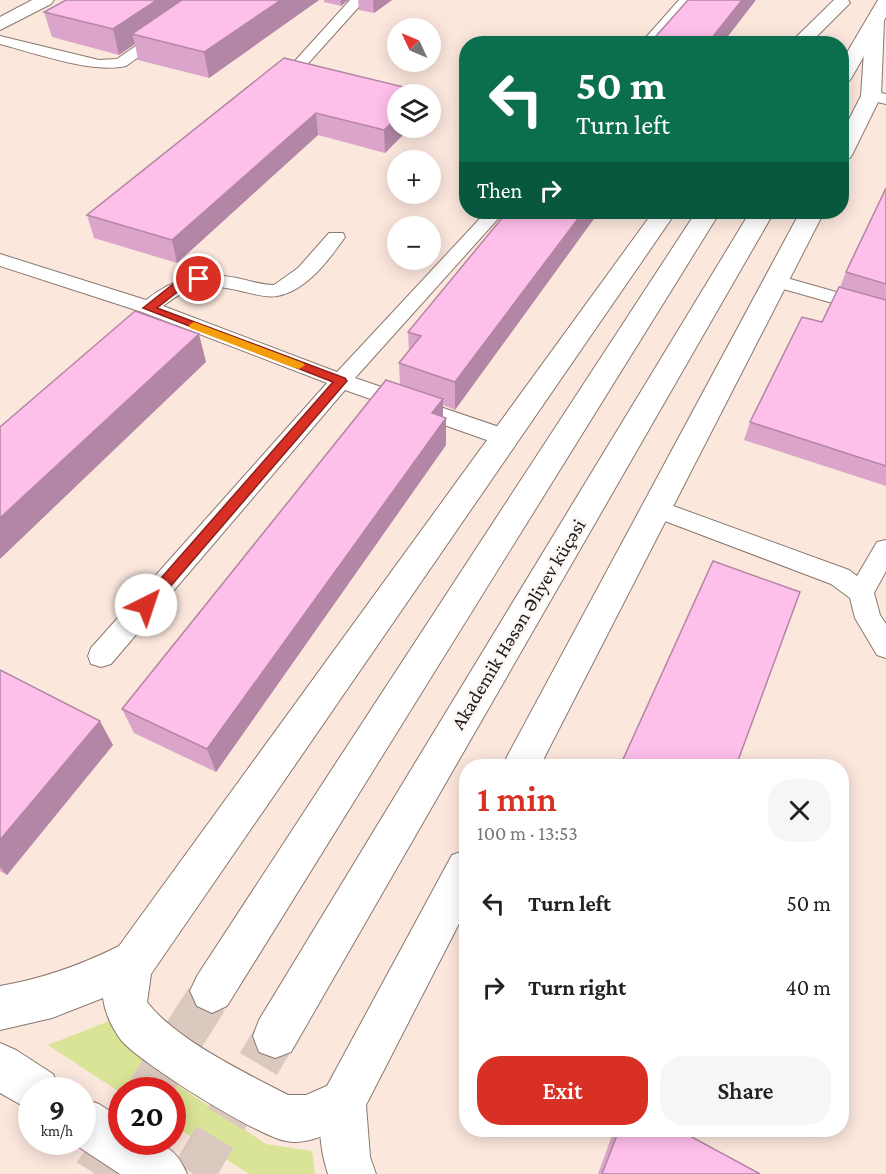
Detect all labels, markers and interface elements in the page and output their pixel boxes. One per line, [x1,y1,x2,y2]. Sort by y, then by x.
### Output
north arrow [387,18,441,72]
map controls [387,18,441,270]
icon: left [477,60,555,138]
text: 50 m [576,61,666,108]
button: layers [387,84,441,138]
text: Turn left [576,110,670,140]
button: + [387,150,441,204]
icon: right [534,174,567,207]
text: Then [477,178,522,203]
button: − [387,216,441,270]
pin [173,253,224,304]
icon: arrive [182,262,215,295]
street label: Akademik Həsən Əliyev küçəsi [446,515,590,734]
position arrow [114,573,178,637]
text: 1 min [477,779,557,819]
button: close [768,779,831,842]
text: 100 m · 13:53 [477,822,578,844]
icon: left [477,887,510,920]
text: Turn left [528,891,611,916]
text: 50 m [786,891,831,916]
icon: right [477,971,510,1004]
text: Turn right [528,975,626,1000]
text: 40 m [786,975,831,1000]
button: Exit [477,1056,648,1125]
button: Share [660,1056,831,1125]
speed limit sign: 20 [108,1077,186,1155]
text: 9 [49,1092,65,1125]
text: km/h [41,1123,73,1139]

